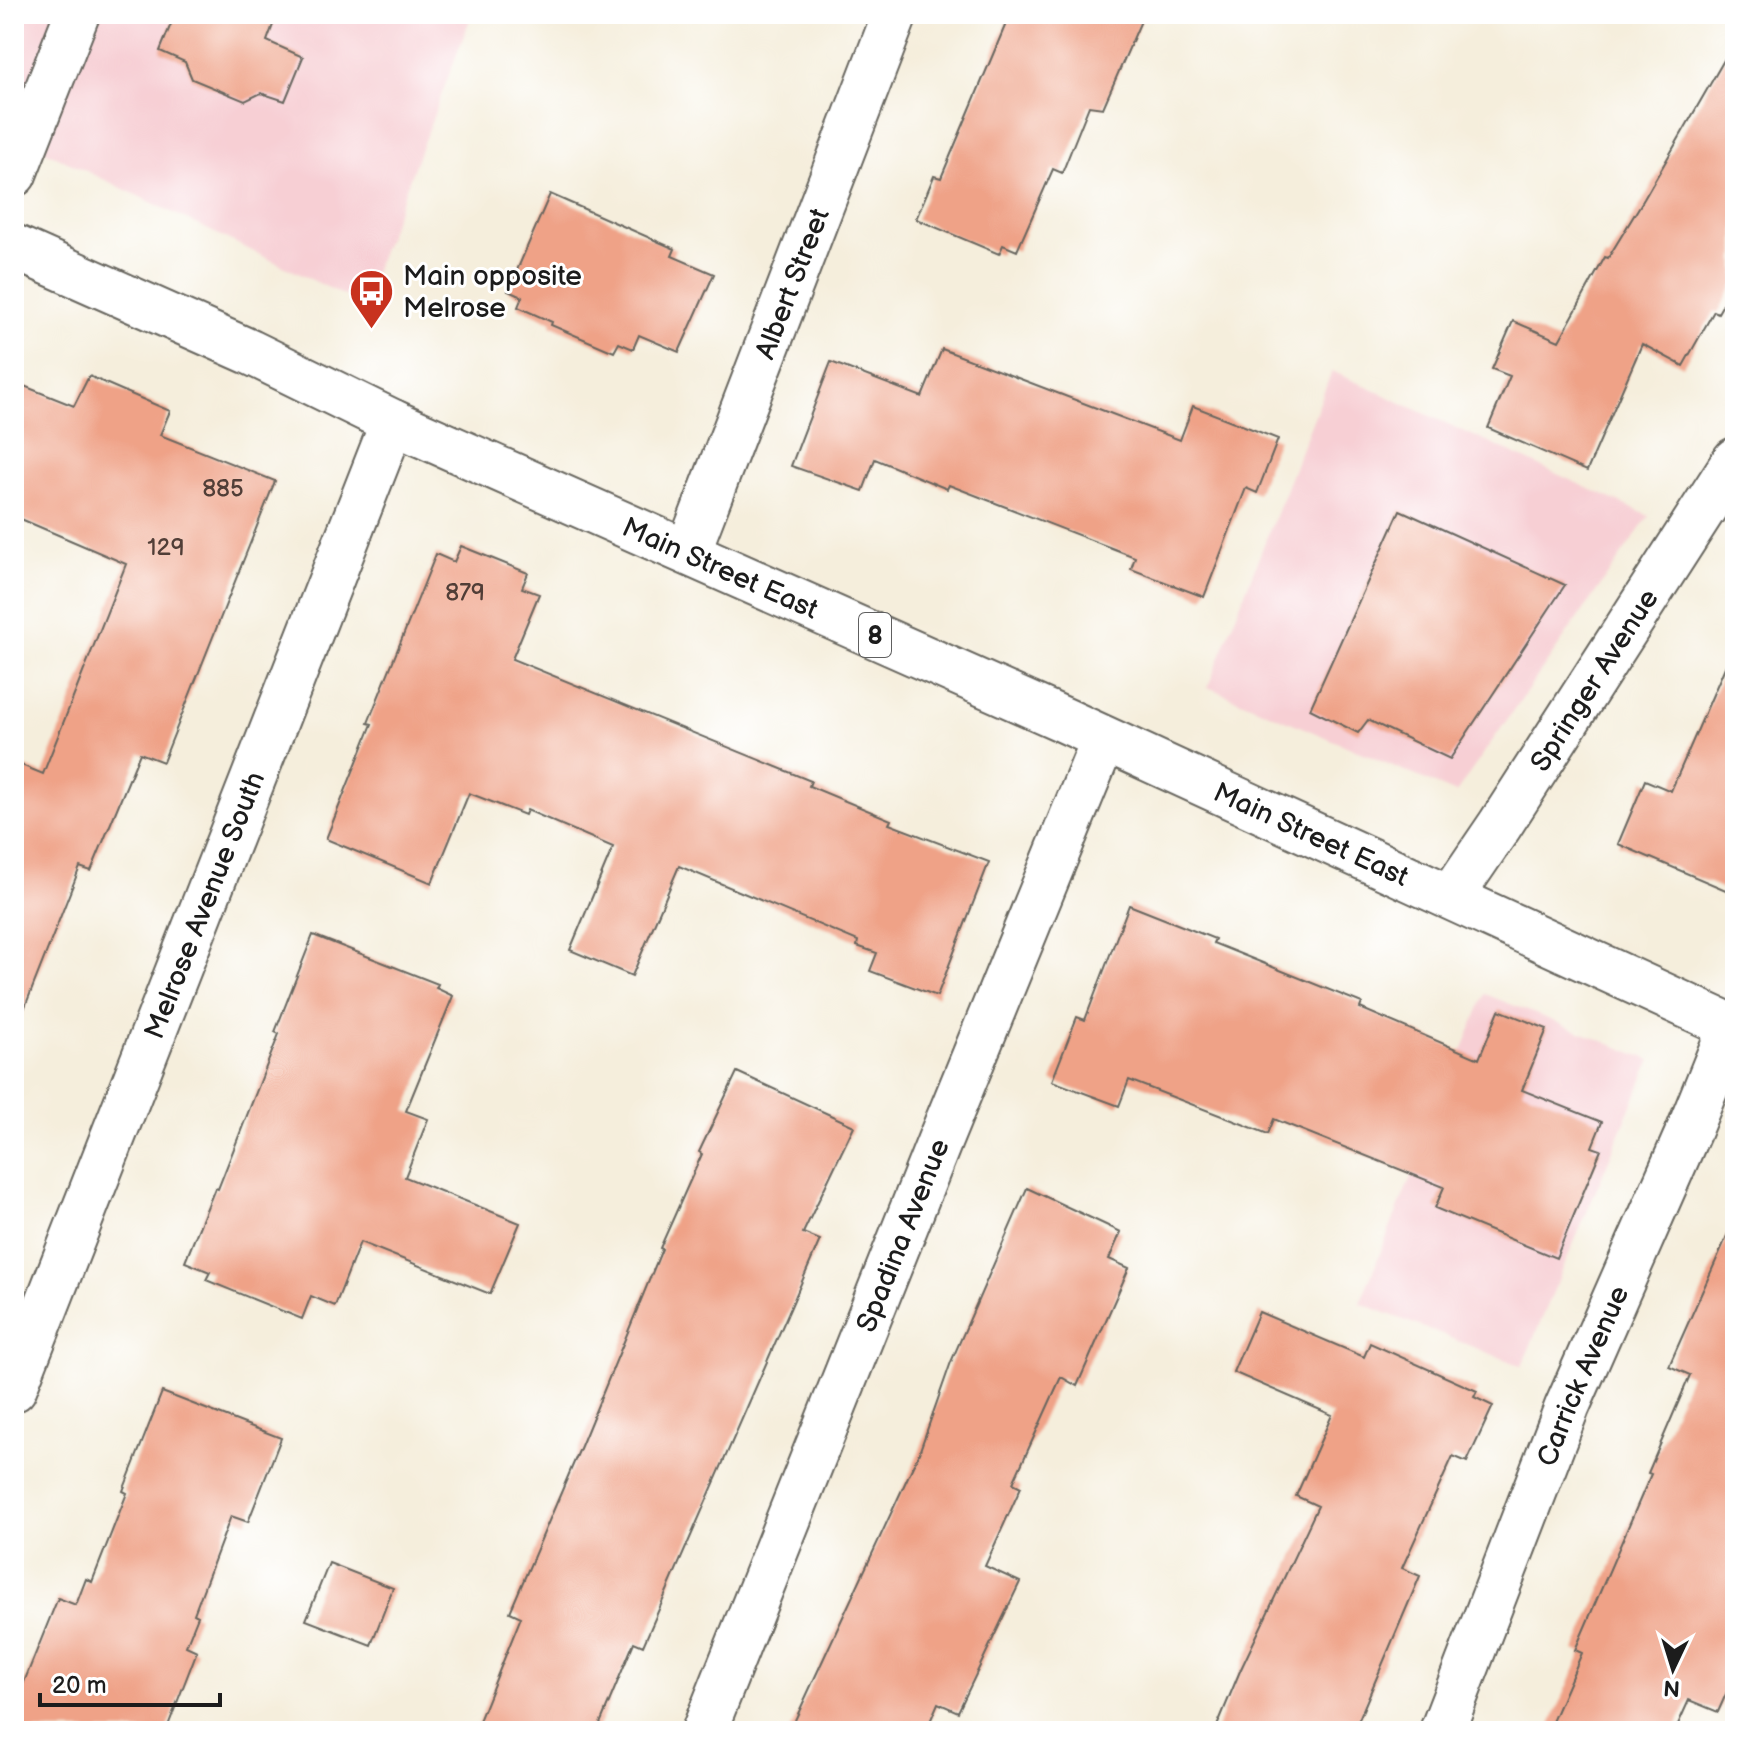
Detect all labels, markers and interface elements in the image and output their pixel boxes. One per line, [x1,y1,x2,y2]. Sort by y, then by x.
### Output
street label: Albert Street [749,203,837,364]
place label: Main opposite Melrose [403,260,582,325]
bus stop icon: Main opposite Melrose [348,267,396,330]
house number: 885 [202,474,244,503]
street label: Main Street East [617,511,823,627]
house number: 129 [147,533,185,562]
house number: 879 [445,578,485,607]
street label: Springer Avenue [1524,583,1666,778]
road number: 8 [859,613,891,657]
street label: Melrose Avenue South [138,767,272,1044]
street label: Main Street East [1208,776,1414,894]
street label: Spadina Avenue [850,1134,957,1337]
street label: Carrick Avenue [1531,1281,1636,1471]
north arrow [1633,1629,1713,1709]
scale bar [40,1657,220,1707]
text: 20 m [52,1671,107,1700]
text: N [1663,1673,1681,1701]

